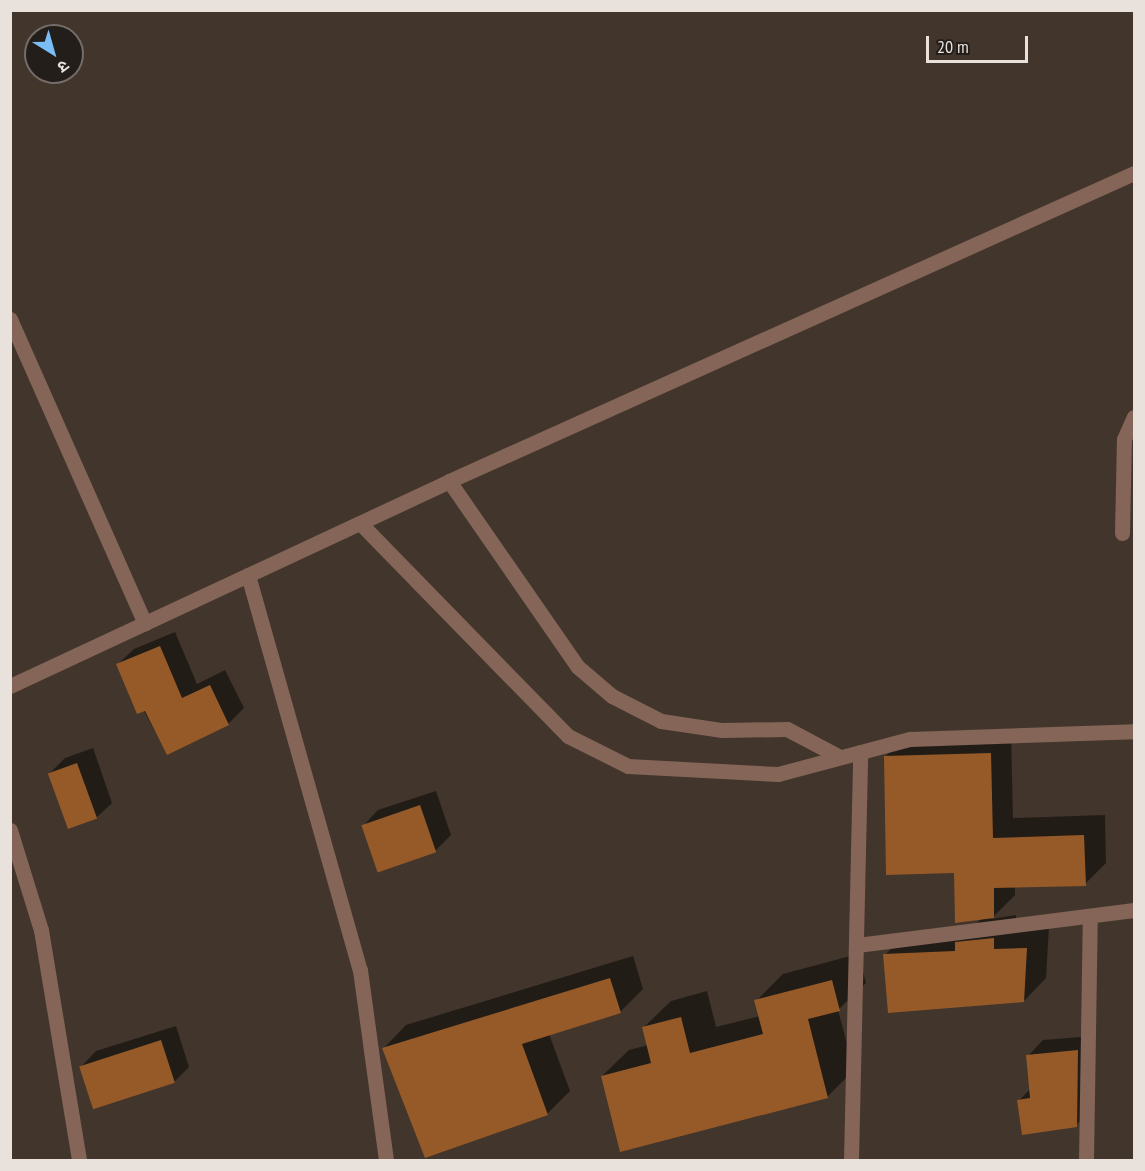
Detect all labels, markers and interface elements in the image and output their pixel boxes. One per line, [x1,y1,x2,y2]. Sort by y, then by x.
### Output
north arrow [24,24,84,84]
scale bar [929,24,1031,62]
text: 20 m [937,35,969,58]
text: उ [54,56,73,78]

